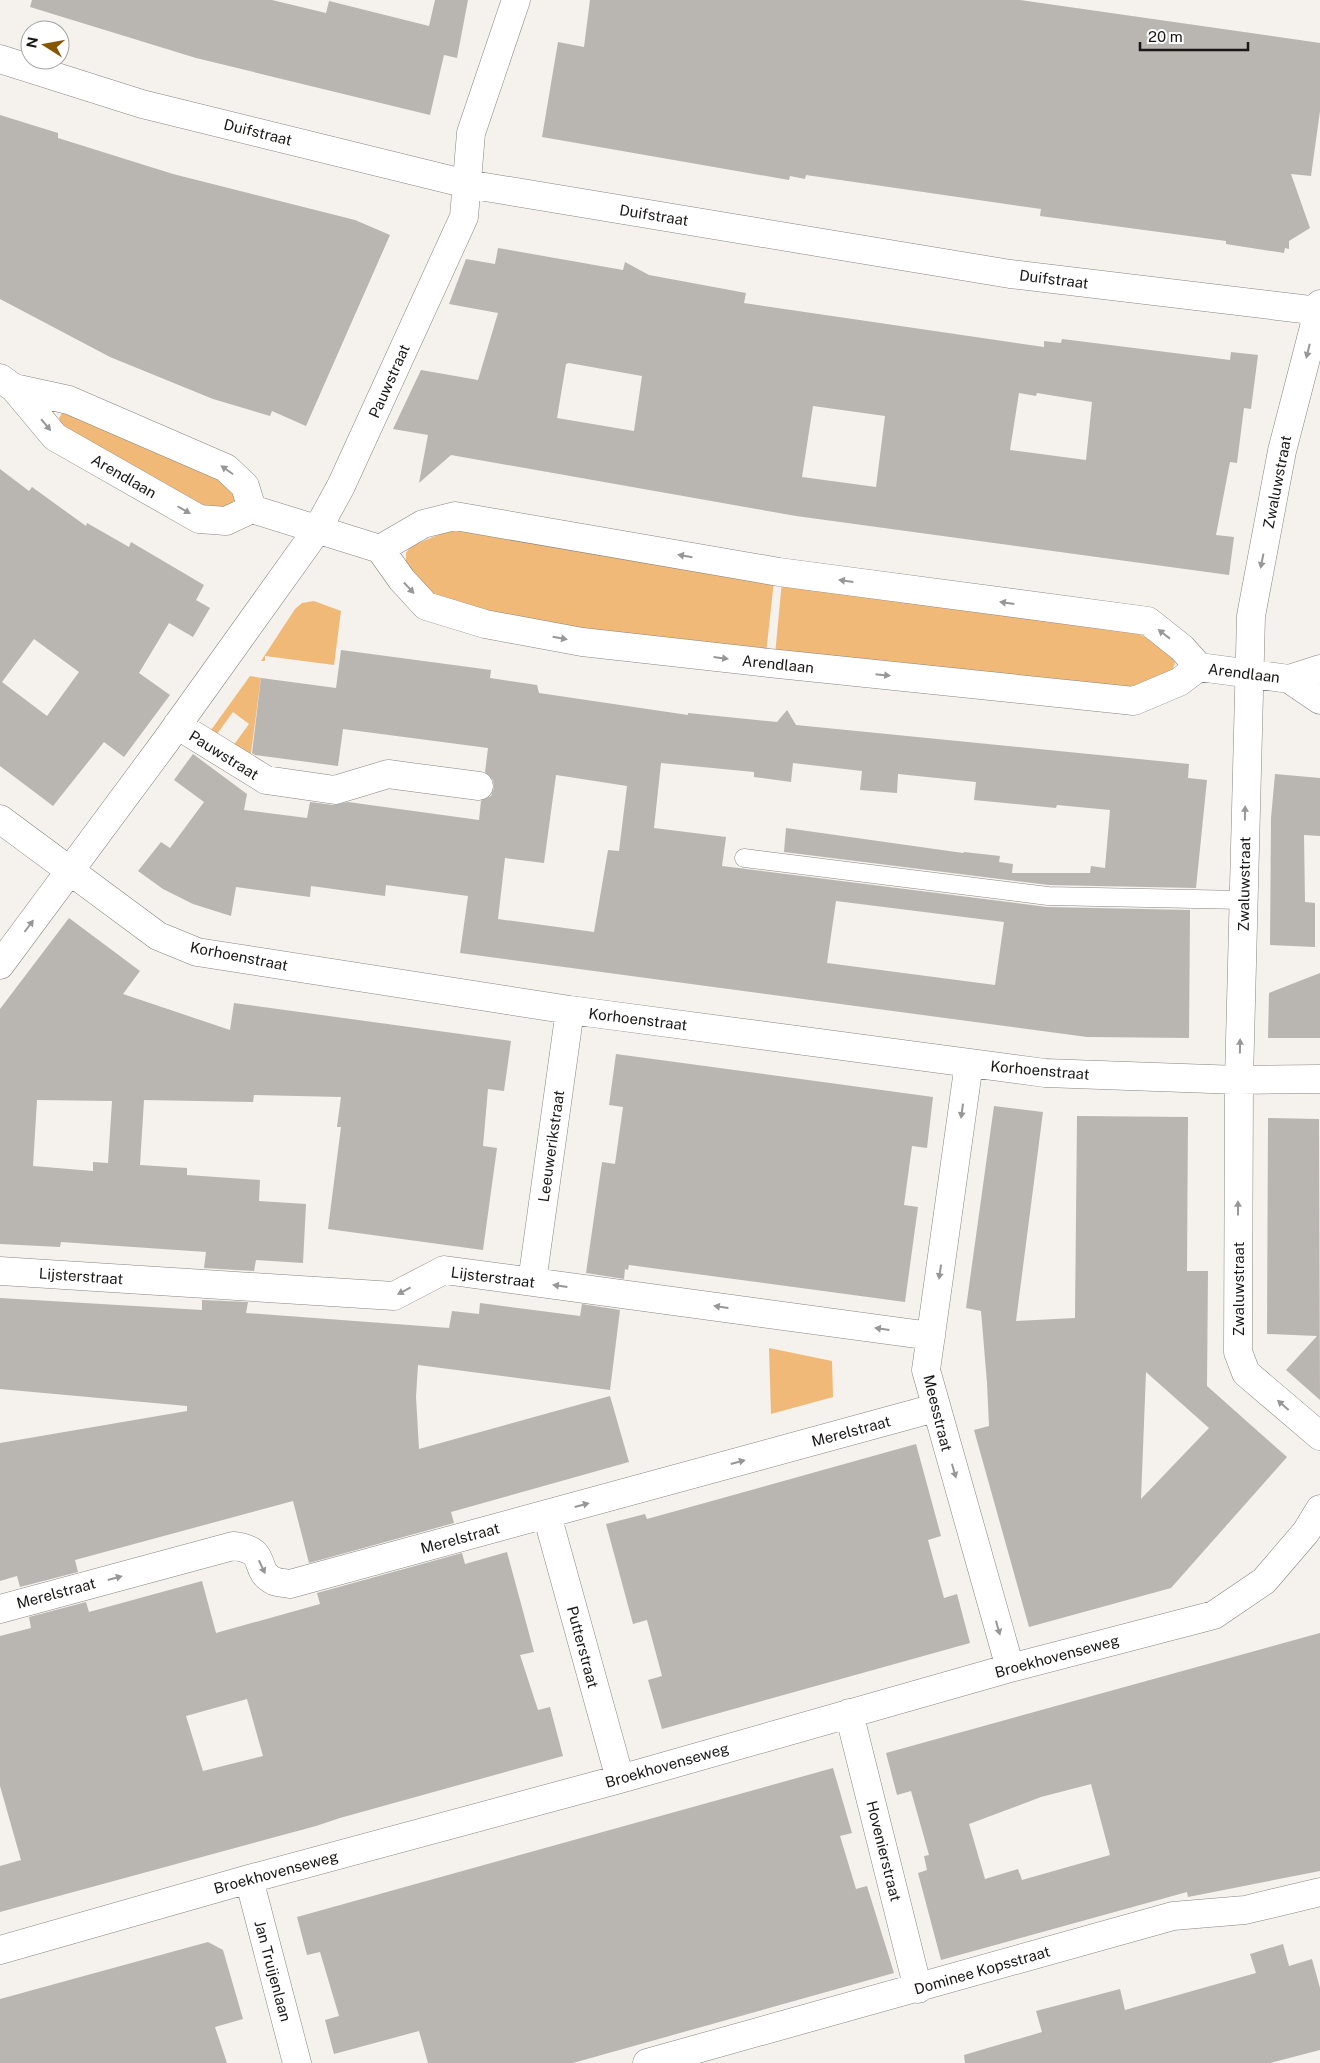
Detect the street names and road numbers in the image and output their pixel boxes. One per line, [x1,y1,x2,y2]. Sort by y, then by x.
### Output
street label: Duifstraat [222,115,294,149]
street label: Duifstraat [618,201,690,229]
street label: Duifstraat [1018,266,1090,292]
street label: Pauwstraat [365,341,413,420]
street label: Zwaluwstraat [1260,434,1294,530]
street label: Arendlaan [88,451,160,501]
street label: Arendlaan [741,652,815,676]
street label: Arendlaan [1207,660,1281,686]
street label: Pauwstraat [186,727,262,783]
street label: Zwaluwstraat [1235,836,1253,931]
street label: Korhoenstraat [189,938,290,974]
street label: Korhoenstraat [588,1005,688,1034]
street label: Korhoenstraat [990,1057,1090,1083]
street label: Leeuwerikstraat [535,1089,567,1203]
street label: Zwaluwstraat [1230,1242,1247,1336]
street label: Lijsterstraat [450,1263,536,1291]
street label: Lijsterstraat [38,1265,124,1287]
street label: Meesstraat [920,1373,956,1453]
street label: Merelstraat [810,1412,893,1450]
street label: Merelstraat [419,1519,502,1557]
street label: Merelstraat [15,1574,98,1612]
street label: Putterstraat [564,1604,602,1690]
street label: Broekhovenseweg [993,1631,1121,1681]
street label: Broekhovenseweg [603,1739,731,1791]
street label: Hovenierstraat [863,1799,905,1903]
street label: Broekhovenseweg [212,1847,340,1897]
street label: Jan Truijenlaan [251,1919,295,2023]
street label: Dominee Kopsstraat [912,1942,1052,1998]

